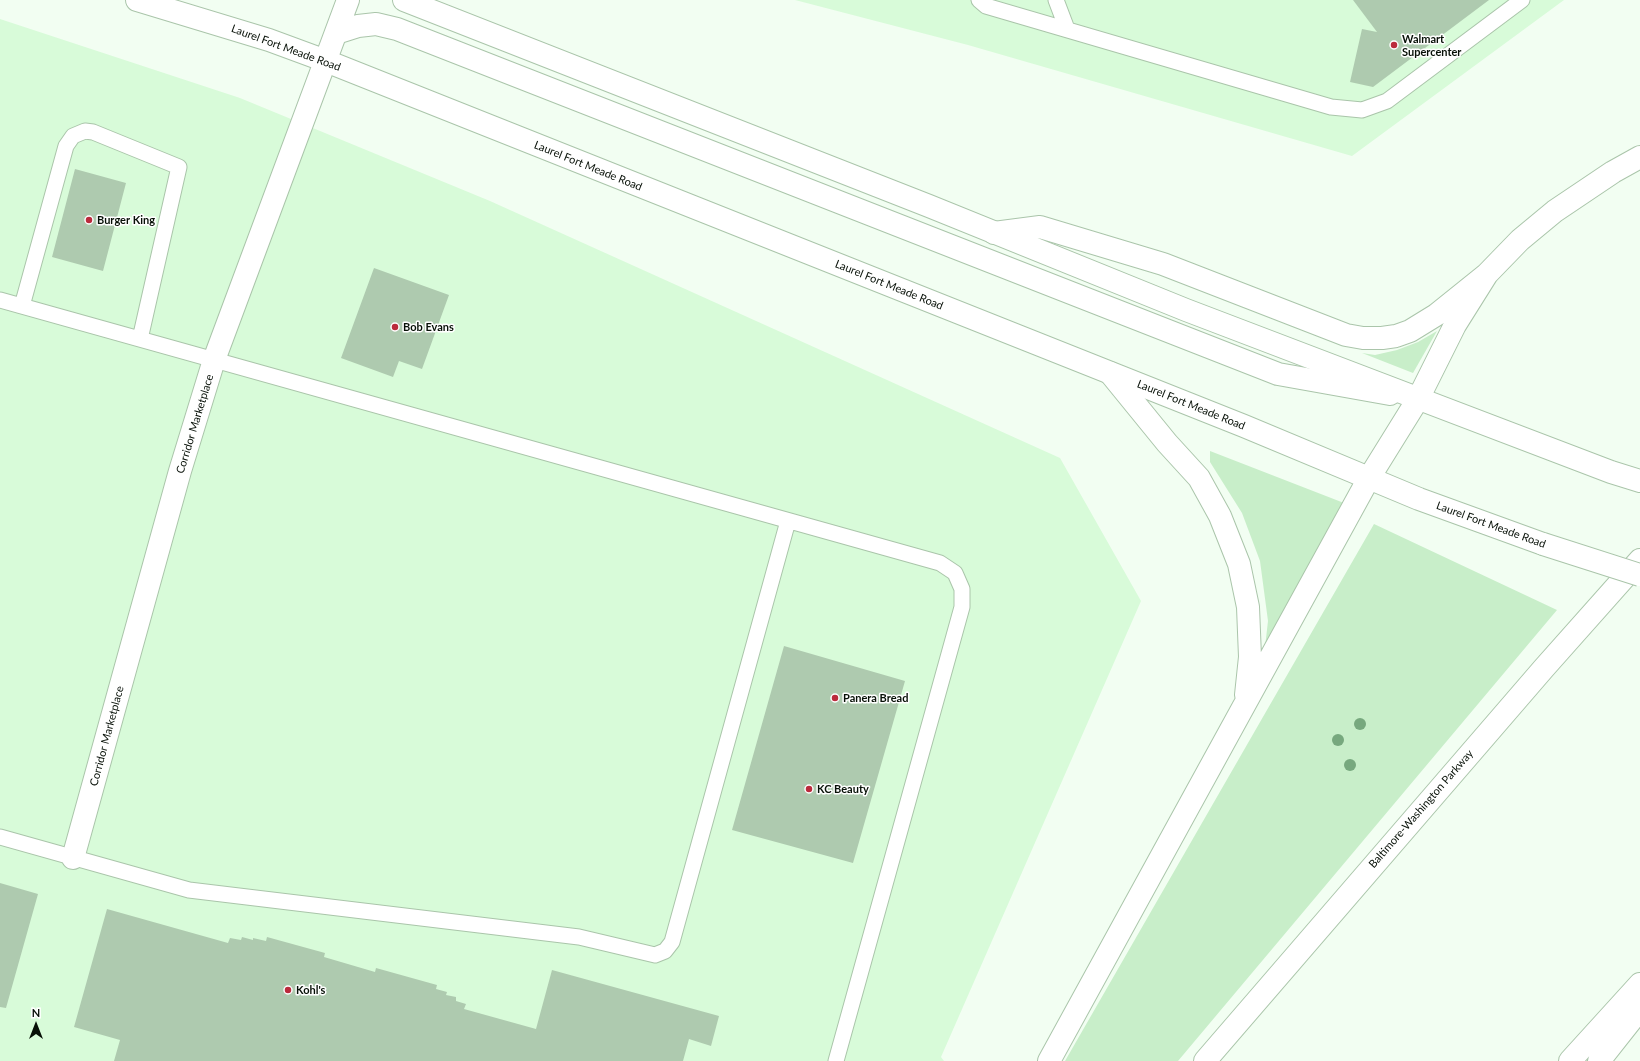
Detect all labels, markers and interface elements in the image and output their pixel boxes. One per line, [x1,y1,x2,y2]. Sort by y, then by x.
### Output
street label: Laurel Fort Meade Road [229,22,343,74]
place label: Walmart Supercenter [1402,32,1461,58]
marker: Walmart Supercenter [1389,40,1399,50]
street label: Laurel Fort Meade Road [532,138,644,194]
place label: Burger King [97,213,155,227]
marker: Burger King [84,215,94,225]
street label: Laurel Fort Meade Road [833,257,945,313]
place label: Bob Evans [403,320,454,334]
marker: Bob Evans [390,322,400,332]
street label: Corridor Marketplace [174,373,216,475]
street label: Laurel Fort Meade Road [1135,377,1247,433]
street label: Laurel Fort Meade Road [1434,499,1548,551]
street label: Corridor Marketplace [87,685,127,787]
place label: Panera Bread [843,691,908,705]
marker: Panera Bread [830,693,840,703]
street label: Baltimore-Washington Parkway [1366,747,1476,871]
place label: KC Beauty [817,782,869,796]
marker: KC Beauty [804,784,814,794]
place label: Kohl's [296,983,325,997]
marker: Kohl's [283,985,293,995]
north arrow [16,1005,56,1045]
text: N [32,1006,40,1019]

